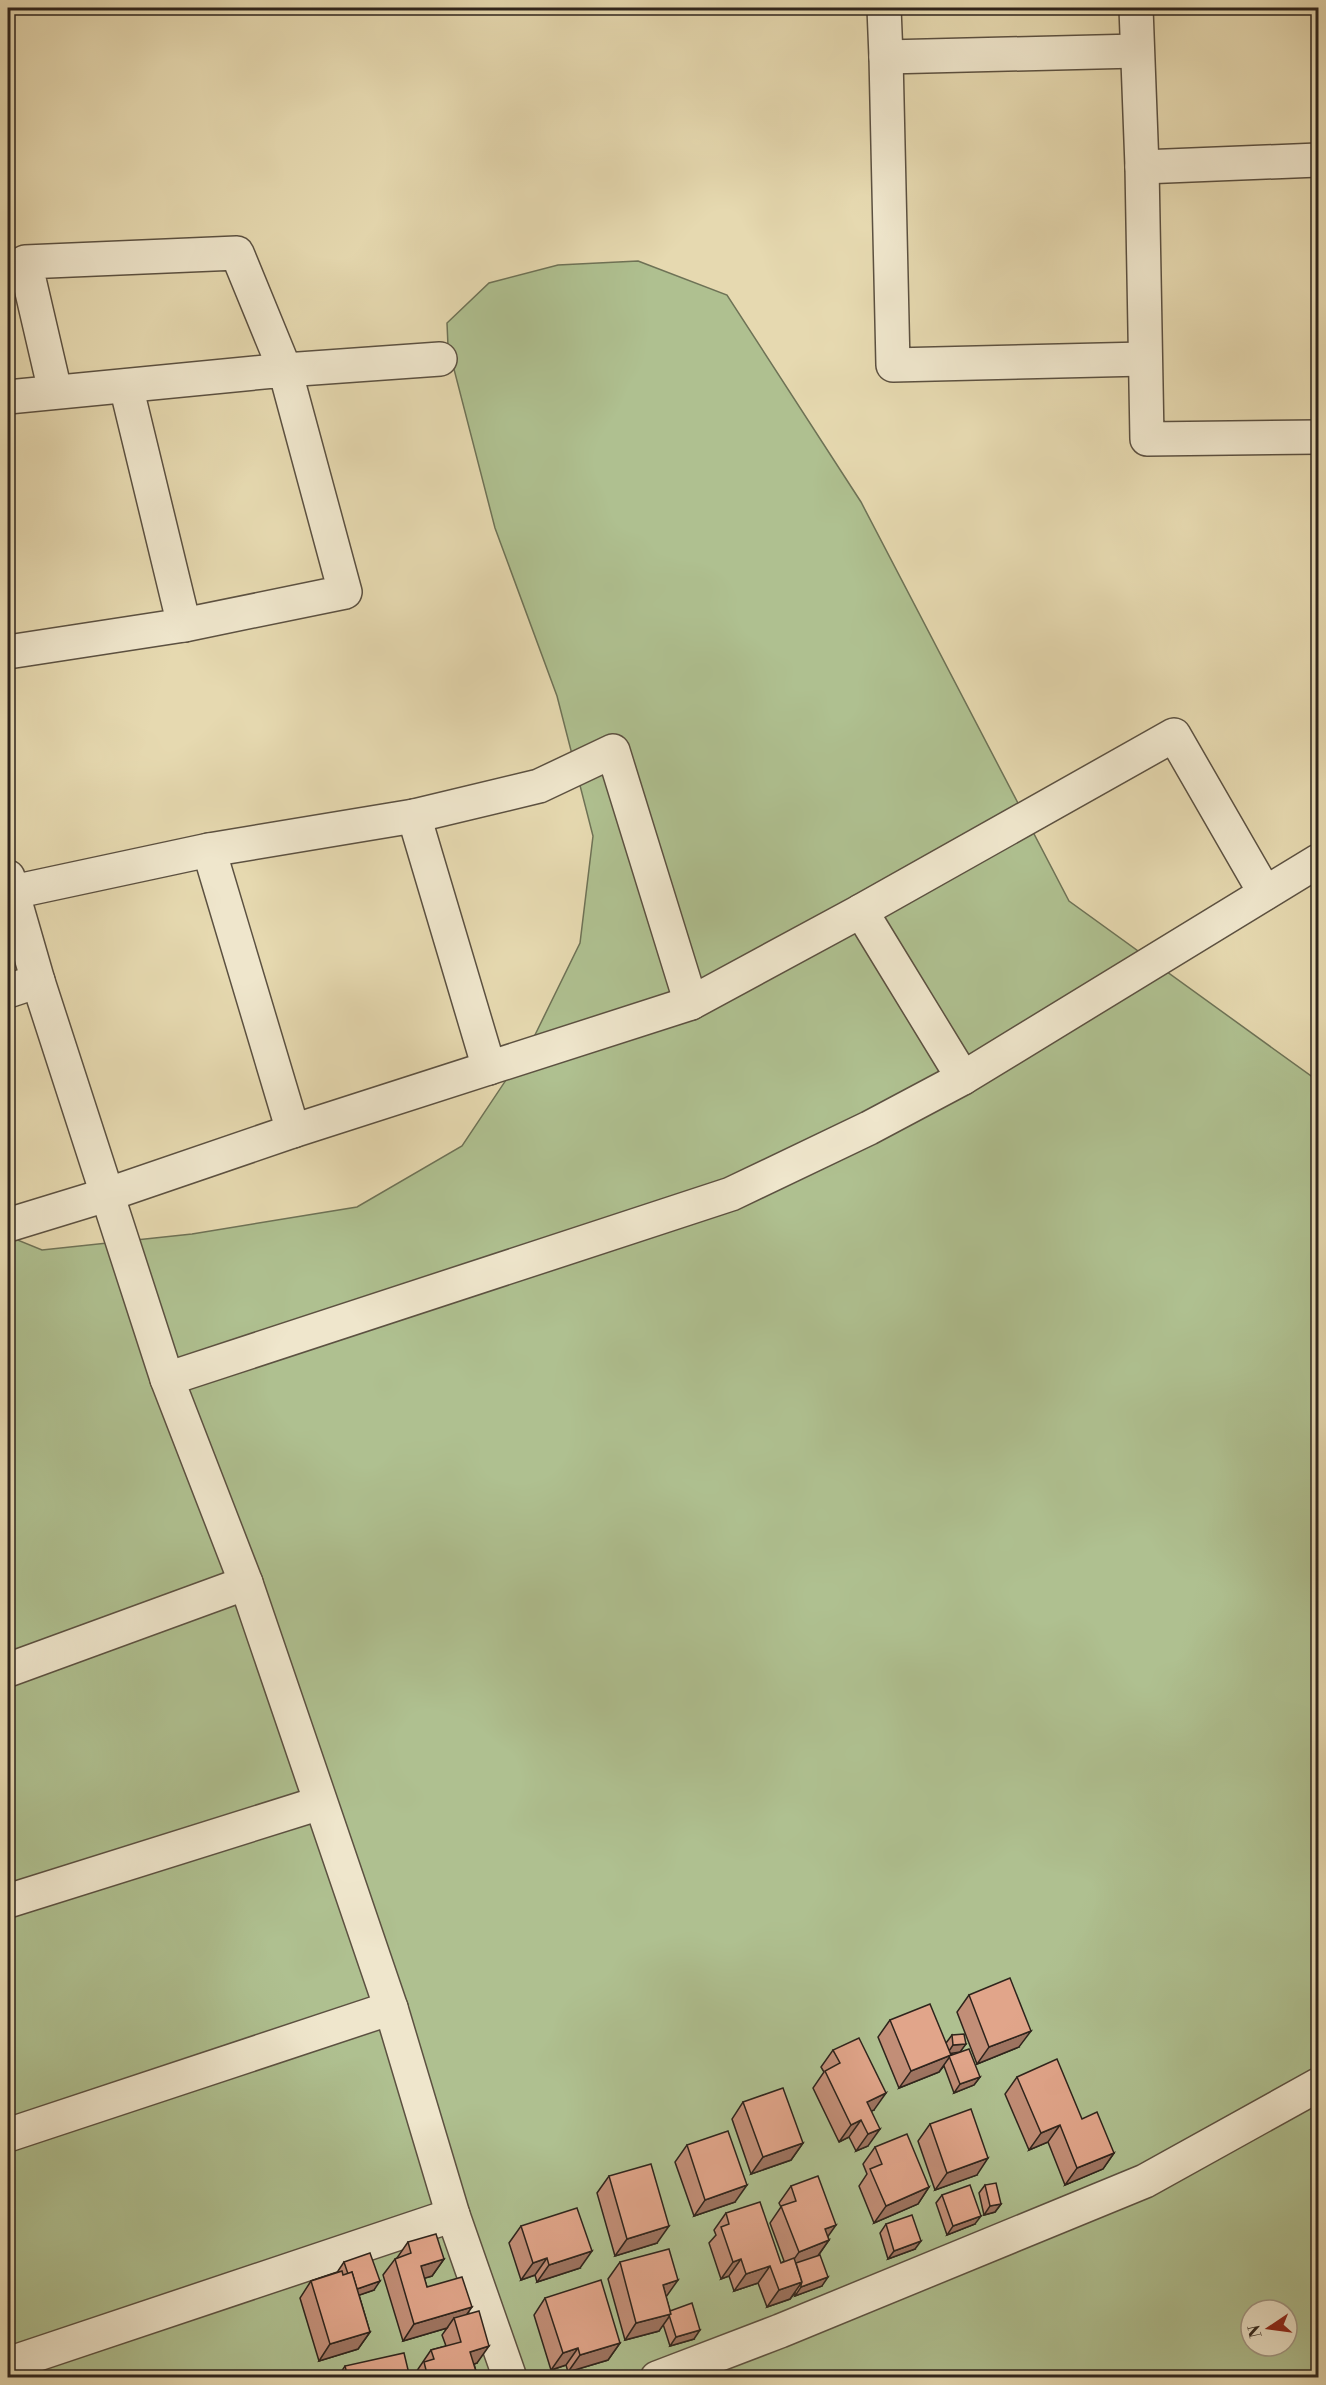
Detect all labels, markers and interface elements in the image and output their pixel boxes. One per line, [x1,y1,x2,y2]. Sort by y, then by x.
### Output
north arrow [1239,2298,1299,2358]
text: N [1244,2322,1267,2340]

